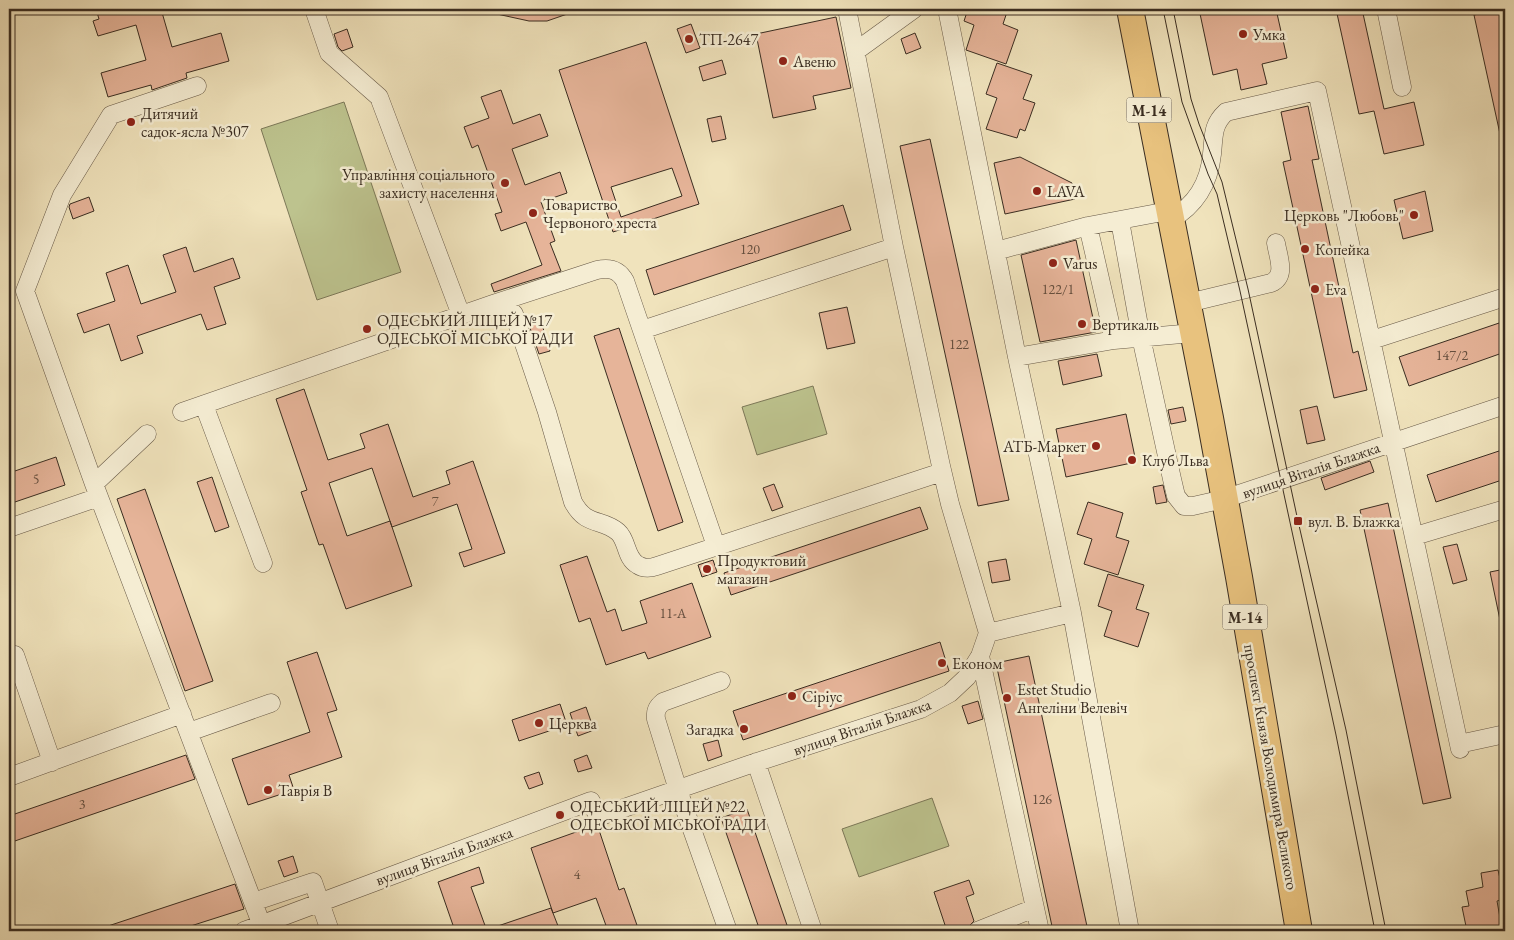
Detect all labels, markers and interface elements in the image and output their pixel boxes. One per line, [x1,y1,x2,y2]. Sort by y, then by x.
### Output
place label: Умка [1252,24,1286,45]
marker: Умка [1237,28,1249,40]
place label: ТП-2647 [699,29,758,50]
marker: ТП-2647 [683,33,695,45]
place label: Авеню [792,51,836,72]
marker: Авеню [777,55,789,67]
road number: М-14 [1126,98,1172,122]
place label: Дитячий садок-ясла №307 [141,103,249,142]
marker: Дитячий садок-ясла №307 [125,116,137,128]
place label: Управління соціального захисту населення [341,164,495,203]
marker: Управління соціального захисту населення [499,177,511,189]
place label: LAVA [1047,181,1086,202]
marker: LAVA [1031,185,1043,197]
place label: Товариство Червоного хреста [543,194,657,233]
place label: Церковь "Любовь" [1284,205,1404,226]
marker: Товариство Червоного хреста [527,207,539,219]
marker: Церковь "Любовь" [1408,209,1420,221]
place label: Копейка [1315,239,1370,260]
house number: 120 [740,240,760,258]
marker: Копейка [1299,243,1311,255]
place label: Varus [1063,253,1097,274]
marker: Varus [1047,257,1059,269]
place label: Eva [1325,279,1347,300]
house number: 122/1 [1042,280,1074,298]
marker: Eva [1309,283,1321,295]
place label: ОДЕСЬКИЙ ЛІЦЕЙ №17 ОДЕСЬКОЇ МІСЬКОЇ РАДИ [377,310,573,349]
place label: Вертикаль [1092,314,1159,335]
marker: Вертикаль [1076,318,1088,330]
marker: ОДЕСЬКИЙ ЛІЦЕЙ №17 ОДЕСЬКОЇ МІСЬКОЇ РАДИ [361,323,373,335]
house number: 122 [949,335,969,353]
house number: 147/2 [1436,346,1469,364]
place label: АТБ-Маркет [1002,436,1086,457]
street label: вулиця Віталія Блажка [1239,436,1383,503]
marker: АТБ-Маркет [1090,440,1102,452]
place label: Клуб Льва [1142,450,1209,471]
marker: Клуб Льва [1126,454,1138,466]
house number: 5 [33,470,39,488]
house number: 7 [432,492,439,510]
place label: вул. В. Блажка [1308,511,1401,532]
marker: вул. В. Блажка [1292,515,1304,527]
place label: Продуктовий магазин [717,550,807,589]
marker: Продуктовий магазин [701,563,713,575]
house number: 11-А [660,604,687,622]
road number: М-14 [1222,604,1268,630]
street label: проспект Князя Володимира Великого [1239,642,1303,892]
place label: Економ [952,653,1002,674]
marker: Економ [936,657,948,669]
place label: Estet Studio Ангеліни Велевіч [1016,679,1127,718]
place label: Сіріус [802,686,843,707]
marker: Сіріус [786,690,798,702]
marker: Estet Studio Ангеліни Велевіч [1001,692,1013,704]
street label: вулиця Віталія Блажка [790,693,934,760]
place label: Церква [549,713,597,734]
marker: Церква [533,717,545,729]
place label: Загадка [686,719,735,740]
marker: Загадка [738,723,750,735]
place label: Таврія В [278,780,332,801]
marker: Таврія В [262,784,274,796]
house number: 126 [1032,790,1052,808]
house number: 3 [79,795,86,813]
place label: ОДЕСЬКИЙ ЛІЦЕЙ №22 ОДЕСЬКОЇ МІСЬКОЇ РАДИ [570,796,766,835]
marker: ОДЕСЬКИЙ ЛІЦЕЙ №22 ОДЕСЬКОЇ МІСЬКОЇ РАДИ [554,809,566,821]
street label: вулиця Віталія Блажка [373,821,516,891]
house number: 4 [574,865,581,883]

